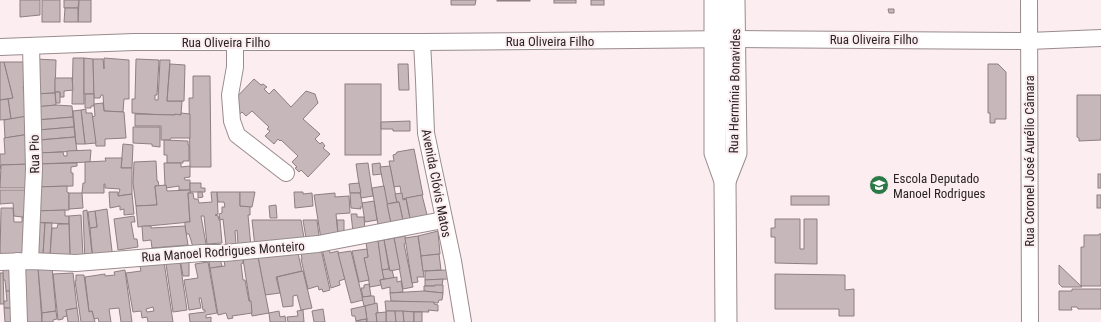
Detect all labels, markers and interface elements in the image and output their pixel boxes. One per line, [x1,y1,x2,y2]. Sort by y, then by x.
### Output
street label: Rua Hermínia Bonavides [726,28,743,154]
street label: Rua Oliveira Filho [830,32,918,47]
street label: Rua Oliveira Filho [506,34,594,49]
street label: Rua Oliveira Filho [182,35,270,50]
street label: Rua Coronel José Aurélio Câmara [1022,75,1037,247]
street label: Avenida Clóvis Matos [419,128,454,239]
street label: Rua Pio [27,134,42,174]
place label: Escola Deputado Manoel Rodrigues [893,171,986,201]
school or university icon: Escola Deputado Manoel Rodrigues [868,174,890,196]
street label: Rua Manoel Rodrigues Monteiro [141,238,305,265]

